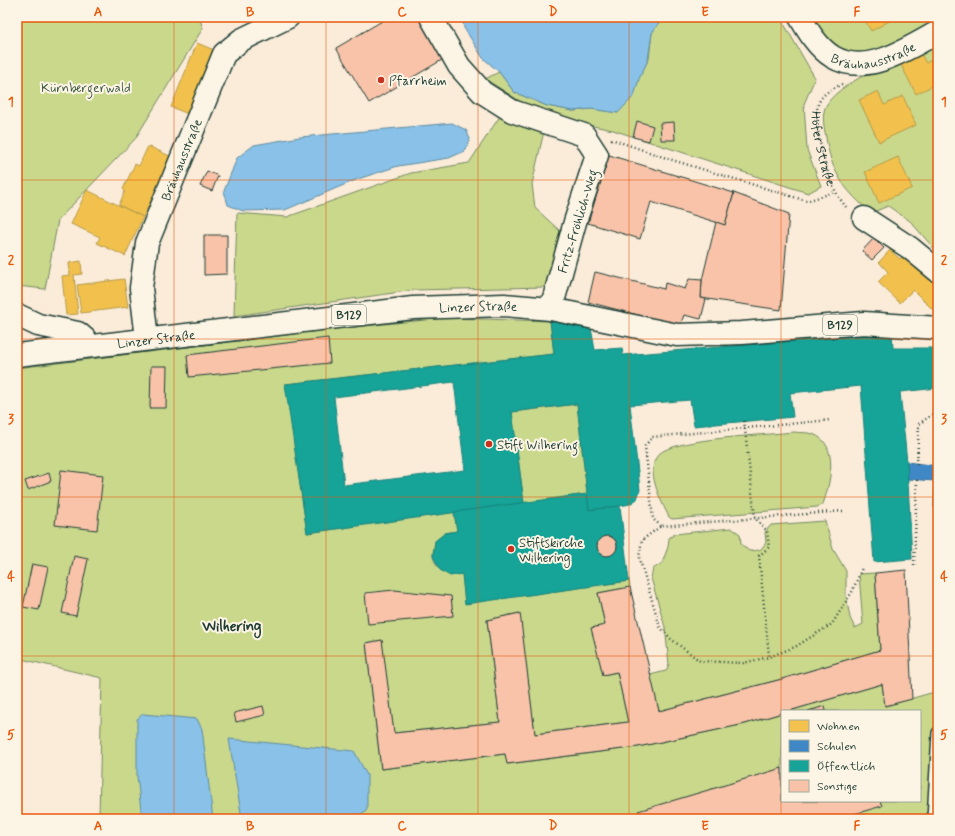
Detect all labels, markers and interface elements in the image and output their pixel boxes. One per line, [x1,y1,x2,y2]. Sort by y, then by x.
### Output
text: A [94,4,102,21]
text: B [246,4,255,21]
text: C [397,4,407,21]
text: D [549,4,558,21]
text: E [701,4,709,21]
text: F [854,4,861,21]
street label: Bräuhausstraße [828,39,919,74]
place label: Pfarrheim [389,73,447,90]
marker: Pfarrheim [376,75,386,85]
park label: Kürnbergerwald [41,80,131,99]
text: 1 [8,94,14,111]
text: 1 [941,94,947,111]
street label: Höfer Straße [807,111,839,188]
street label: Bräuhausstraße [158,116,207,204]
street label: Fritz-Fröhlich-Weg [555,167,604,276]
text: 2 [8,252,15,269]
text: 2 [941,252,948,269]
street label: Linzer Straße [439,298,518,317]
road number: B129 [332,305,366,325]
road number: B129 [823,315,857,335]
street label: Linzer Straße [116,327,196,353]
text: 3 [8,411,14,428]
text: 3 [941,411,947,428]
place label: Stift Wilhering [497,437,578,456]
marker: Stift Wilhering [484,439,494,449]
place label: Stiftskirche Wilhering [519,535,584,568]
marker: Stiftskirche Wilhering [506,544,516,554]
text: 4 [7,569,15,586]
text: 4 [940,569,948,586]
district label: Wilhering [201,617,262,639]
legend [781,710,921,802]
text: Wohnen [817,719,860,735]
text: 5 [7,727,15,744]
text: 5 [940,727,948,744]
text: Schulen [817,739,857,755]
text: Öffentlich [817,759,876,775]
text: Sonstige [817,779,857,795]
text: A [94,818,102,835]
text: B [246,818,255,835]
text: C [397,818,407,835]
text: D [549,818,558,835]
text: E [701,818,709,835]
text: F [854,818,861,835]

